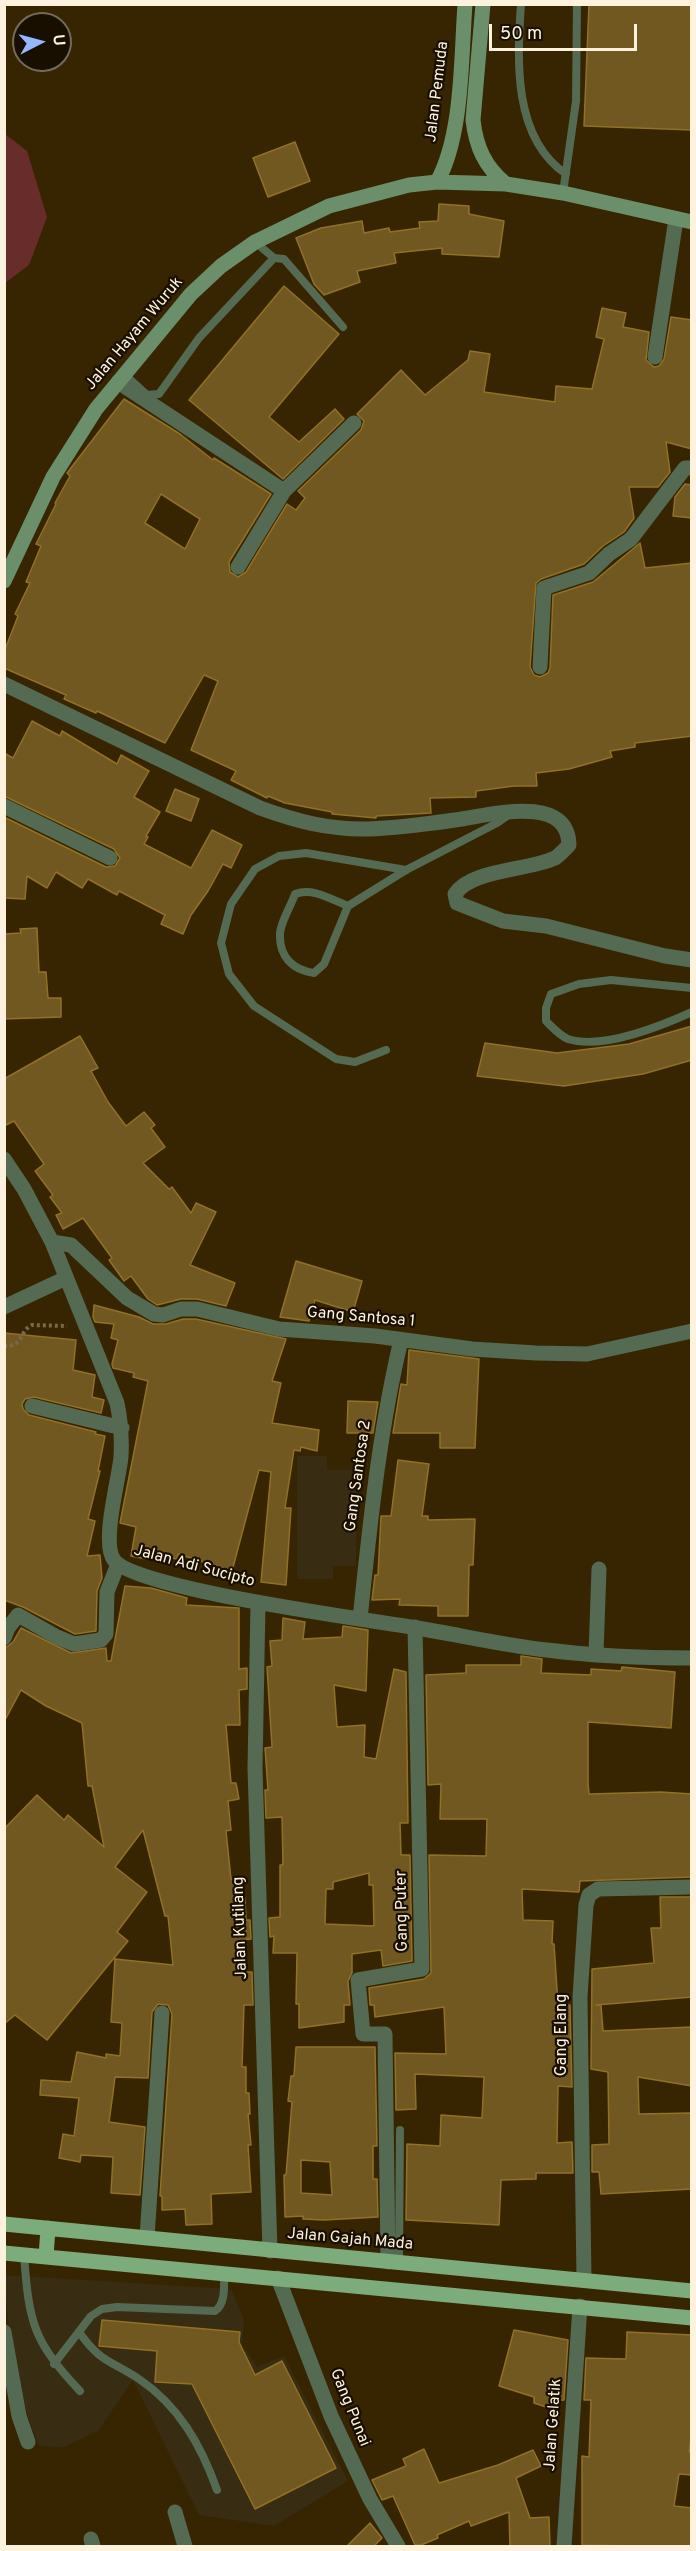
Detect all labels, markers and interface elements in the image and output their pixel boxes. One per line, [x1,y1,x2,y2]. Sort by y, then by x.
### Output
north arrow [12,12,72,72]
scale bar [492,12,640,50]
text: 50 m [500,23,542,46]
text: U [47,34,68,47]
street label: Jalan Pemuda [422,40,454,144]
street label: Jalan Hayam Wuruk [82,273,188,395]
street label: Gang Santosa 1 [306,1304,416,1332]
street label: Gang Santosa 2 [342,1419,376,1533]
street label: Jalan Adi Sucipto [131,1542,257,1592]
street label: Gang Puter [393,1870,413,1952]
street label: Jalan Kutilang [230,1876,252,1980]
street label: Gang Elang [553,1994,573,2076]
street label: Jalan Gajah Mada [286,2225,414,2255]
street label: Gang Punai [325,2366,373,2450]
street label: Jalan Gelatik [541,2378,567,2472]

